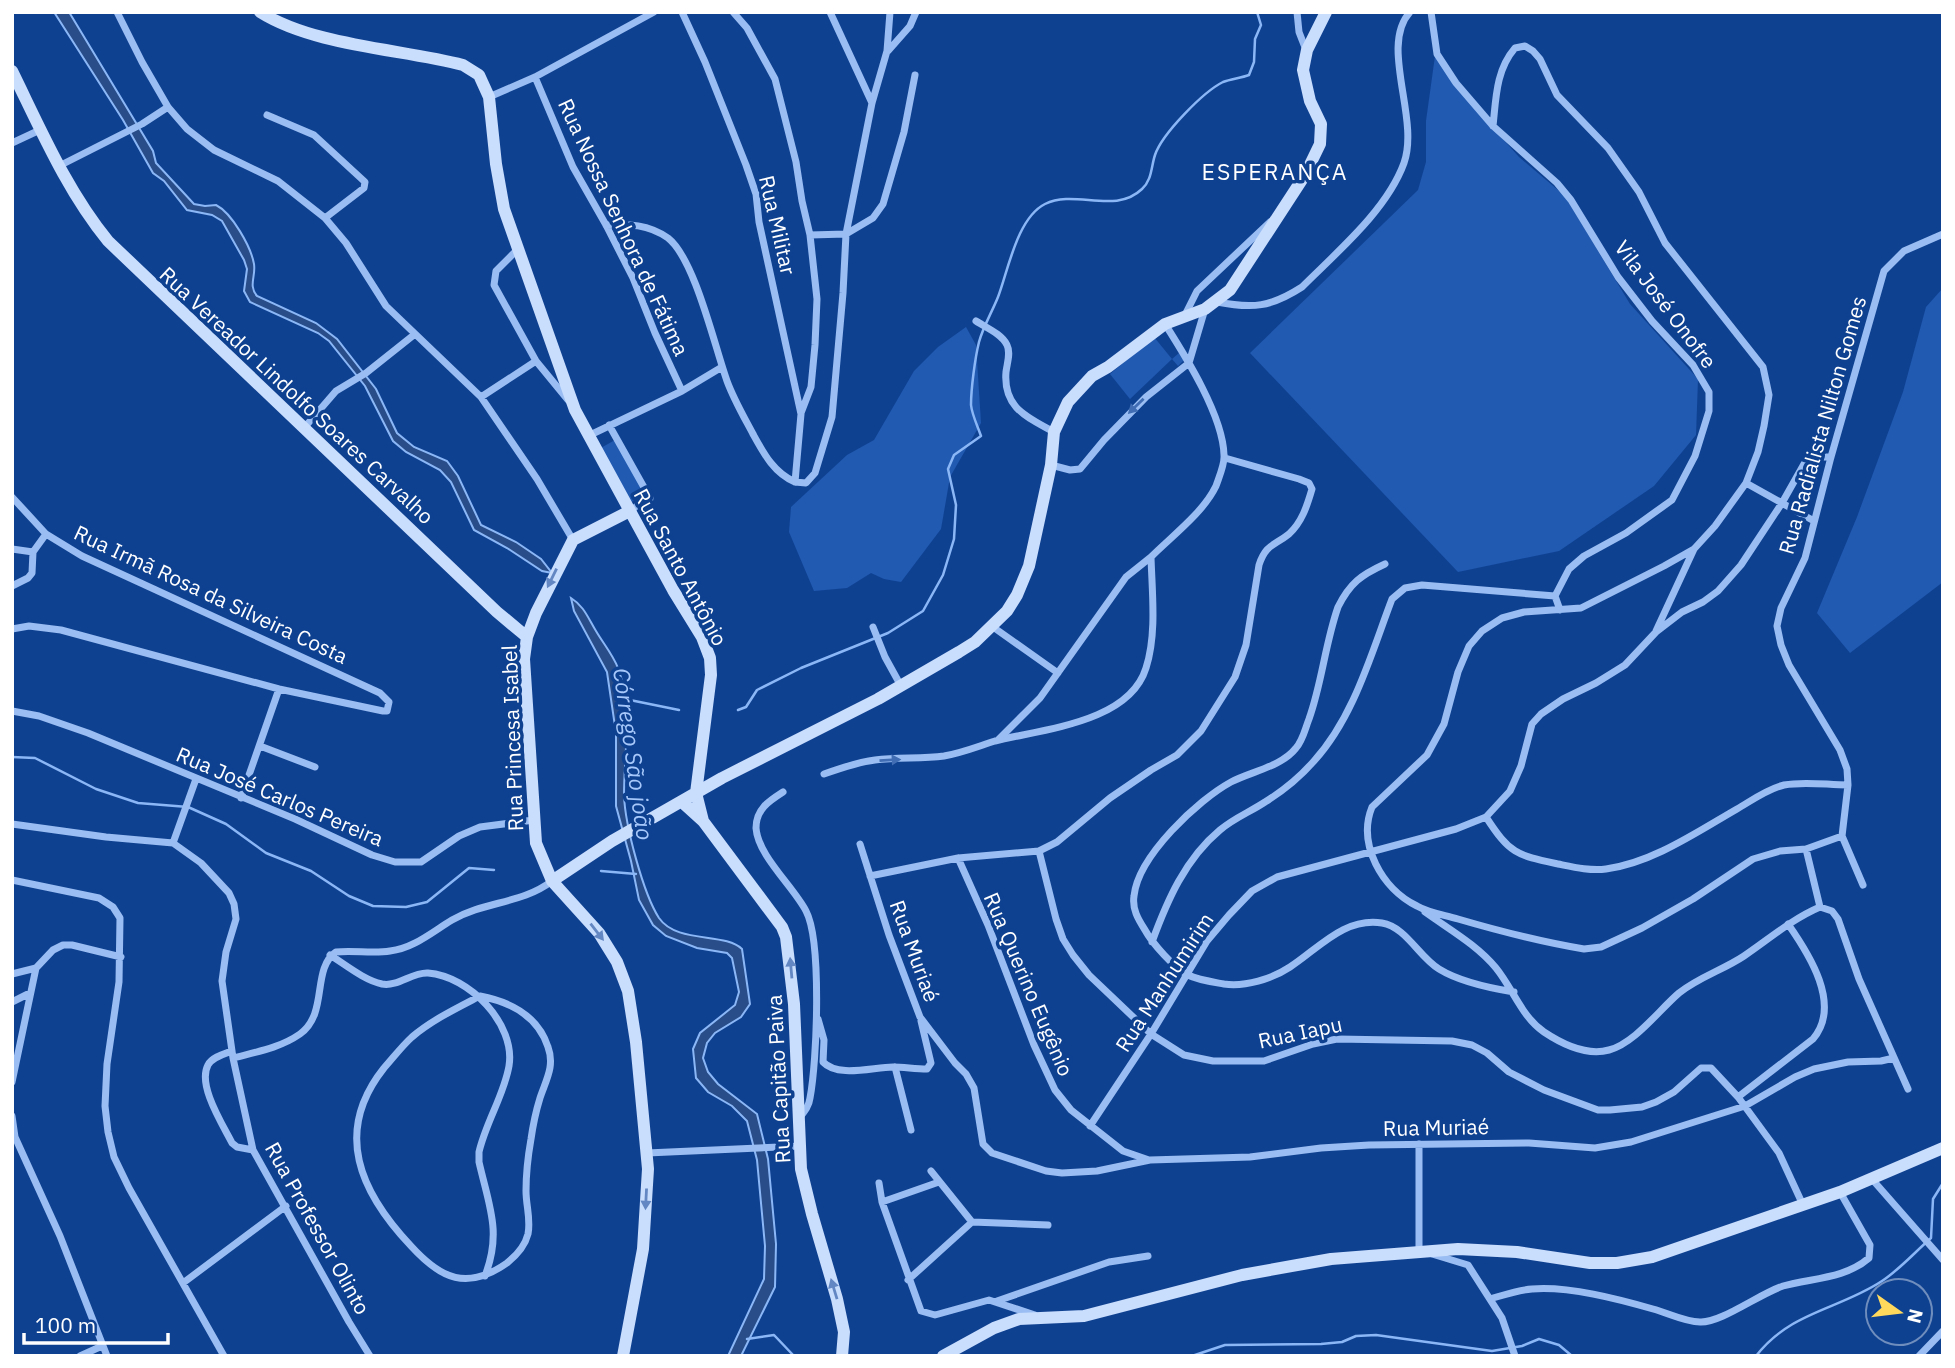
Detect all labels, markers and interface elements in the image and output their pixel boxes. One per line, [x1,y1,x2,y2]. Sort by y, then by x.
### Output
street label: Rua Nossa Senhora de Fátima [552,94,696,360]
district label: ESPERANÇA [1202,156,1348,186]
street label: Rua Militar [753,173,803,278]
street label: Vila José Onofre [1609,234,1723,374]
street label: Rua Vereador Lindolfo Soares Carvalho [154,260,440,530]
street label: Rua Radialista Nilton Gomes [1772,293,1872,557]
one-way arrow [1128,398,1145,414]
street label: Rua Santo Antônio [628,483,734,651]
street label: Rua Irmã Rosa da Silveira Costa [70,518,352,670]
one-way arrow [547,568,558,588]
street label: Rua Princesa Isabel [495,644,529,832]
water label: Córrego São joão [607,666,661,842]
street label: Rua José Carlos Pereira [172,740,388,852]
one-way arrow [880,754,902,765]
street label: Rua Querino Eugênio [978,888,1080,1080]
street label: Rua Muriaé [884,896,946,1006]
street label: Rua Manhumirim [1109,907,1219,1057]
one-way arrow [589,923,603,941]
one-way arrow [785,957,796,979]
street label: Rua Capitão Paiva [760,994,796,1164]
street label: Rua Iapu [1255,1009,1345,1055]
street label: Rua Muriaé [1383,1112,1489,1142]
street label: Rua Professor Olinto [259,1137,377,1319]
one-way arrow [641,1188,652,1210]
north arrow [1864,1277,1934,1347]
one-way arrow [829,1278,839,1299]
scale bar [24,1302,168,1346]
text: N [1902,1307,1929,1326]
text: 100 m [35,1311,96,1339]

